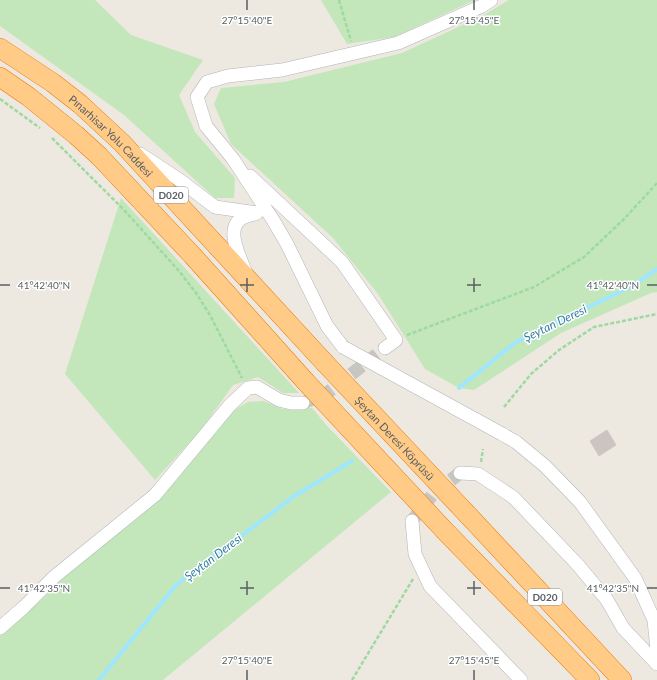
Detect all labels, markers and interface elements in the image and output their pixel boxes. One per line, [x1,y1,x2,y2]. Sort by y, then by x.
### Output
text: 27°15'40"E [222,14,272,26]
text: 27°15'45"E [449,14,499,26]
street label: Pınarhisar Yolu Caddesi [67,92,156,179]
road number: D020 [154,187,188,203]
text: 41°42'40"N [18,279,70,291]
text: 41°42'40"N [587,279,639,291]
water label: Şeytan Deresi [521,301,589,345]
street label: Şeytan Deresi Köprüsü [353,393,438,482]
water label: Şeytan Deresi [181,530,245,584]
text: 41°42'35"N [18,582,70,594]
text: 41°42'35"N [587,582,639,594]
road number: D020 [528,589,562,605]
text: 27°15'40"E [222,654,272,666]
text: 27°15'45"E [449,654,499,666]

